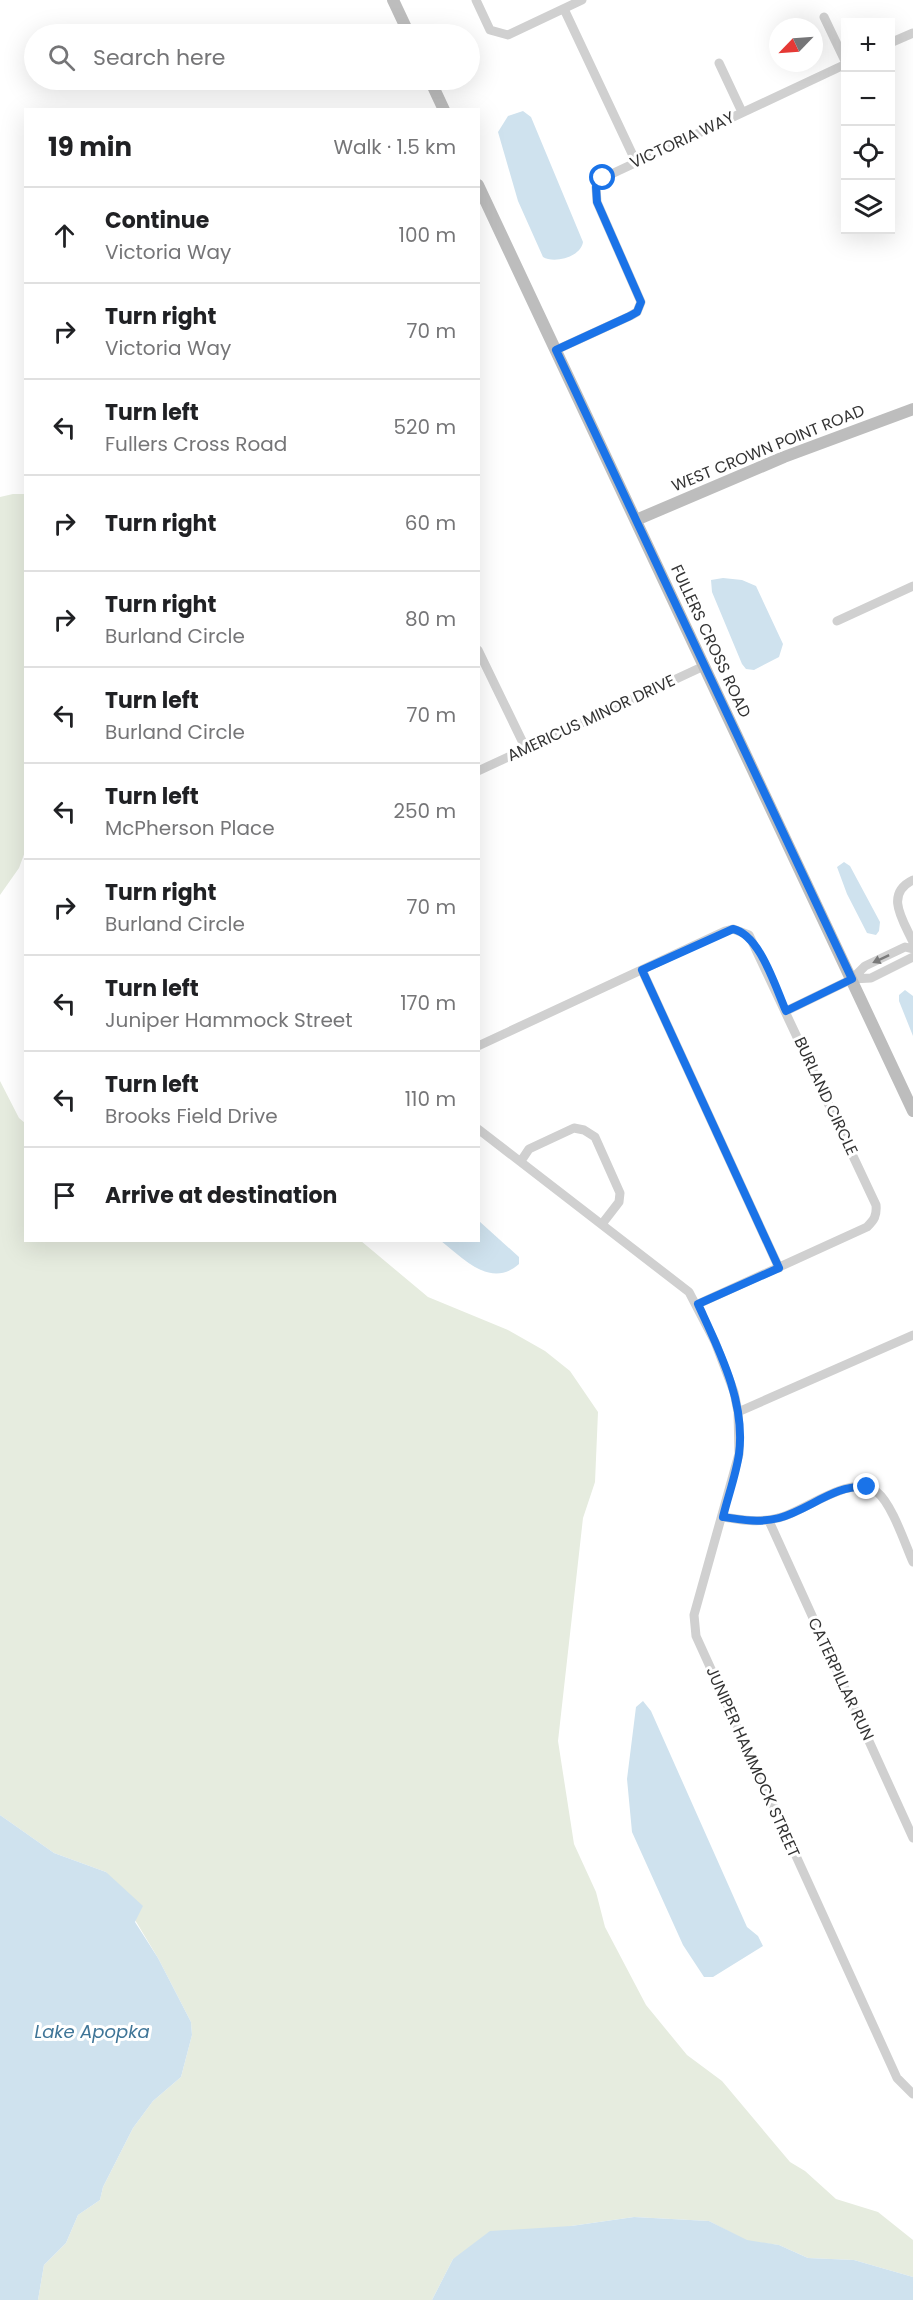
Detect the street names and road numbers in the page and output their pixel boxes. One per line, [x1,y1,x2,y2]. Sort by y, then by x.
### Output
street label: VICTORIA WAY [626,105,739,174]
street label: WEST CROWN POINT ROAD [668,399,868,497]
street label: FULLERS CROSS ROAD [665,561,757,721]
street label: AMERICUS MINOR DRIVE [503,669,679,767]
street label: BURLAND CIRCLE [788,1033,864,1159]
street label: CATERPILLAR RUN [802,1614,880,1744]
street label: JUNIPER HAMMOCK STREET [700,1663,806,1862]

